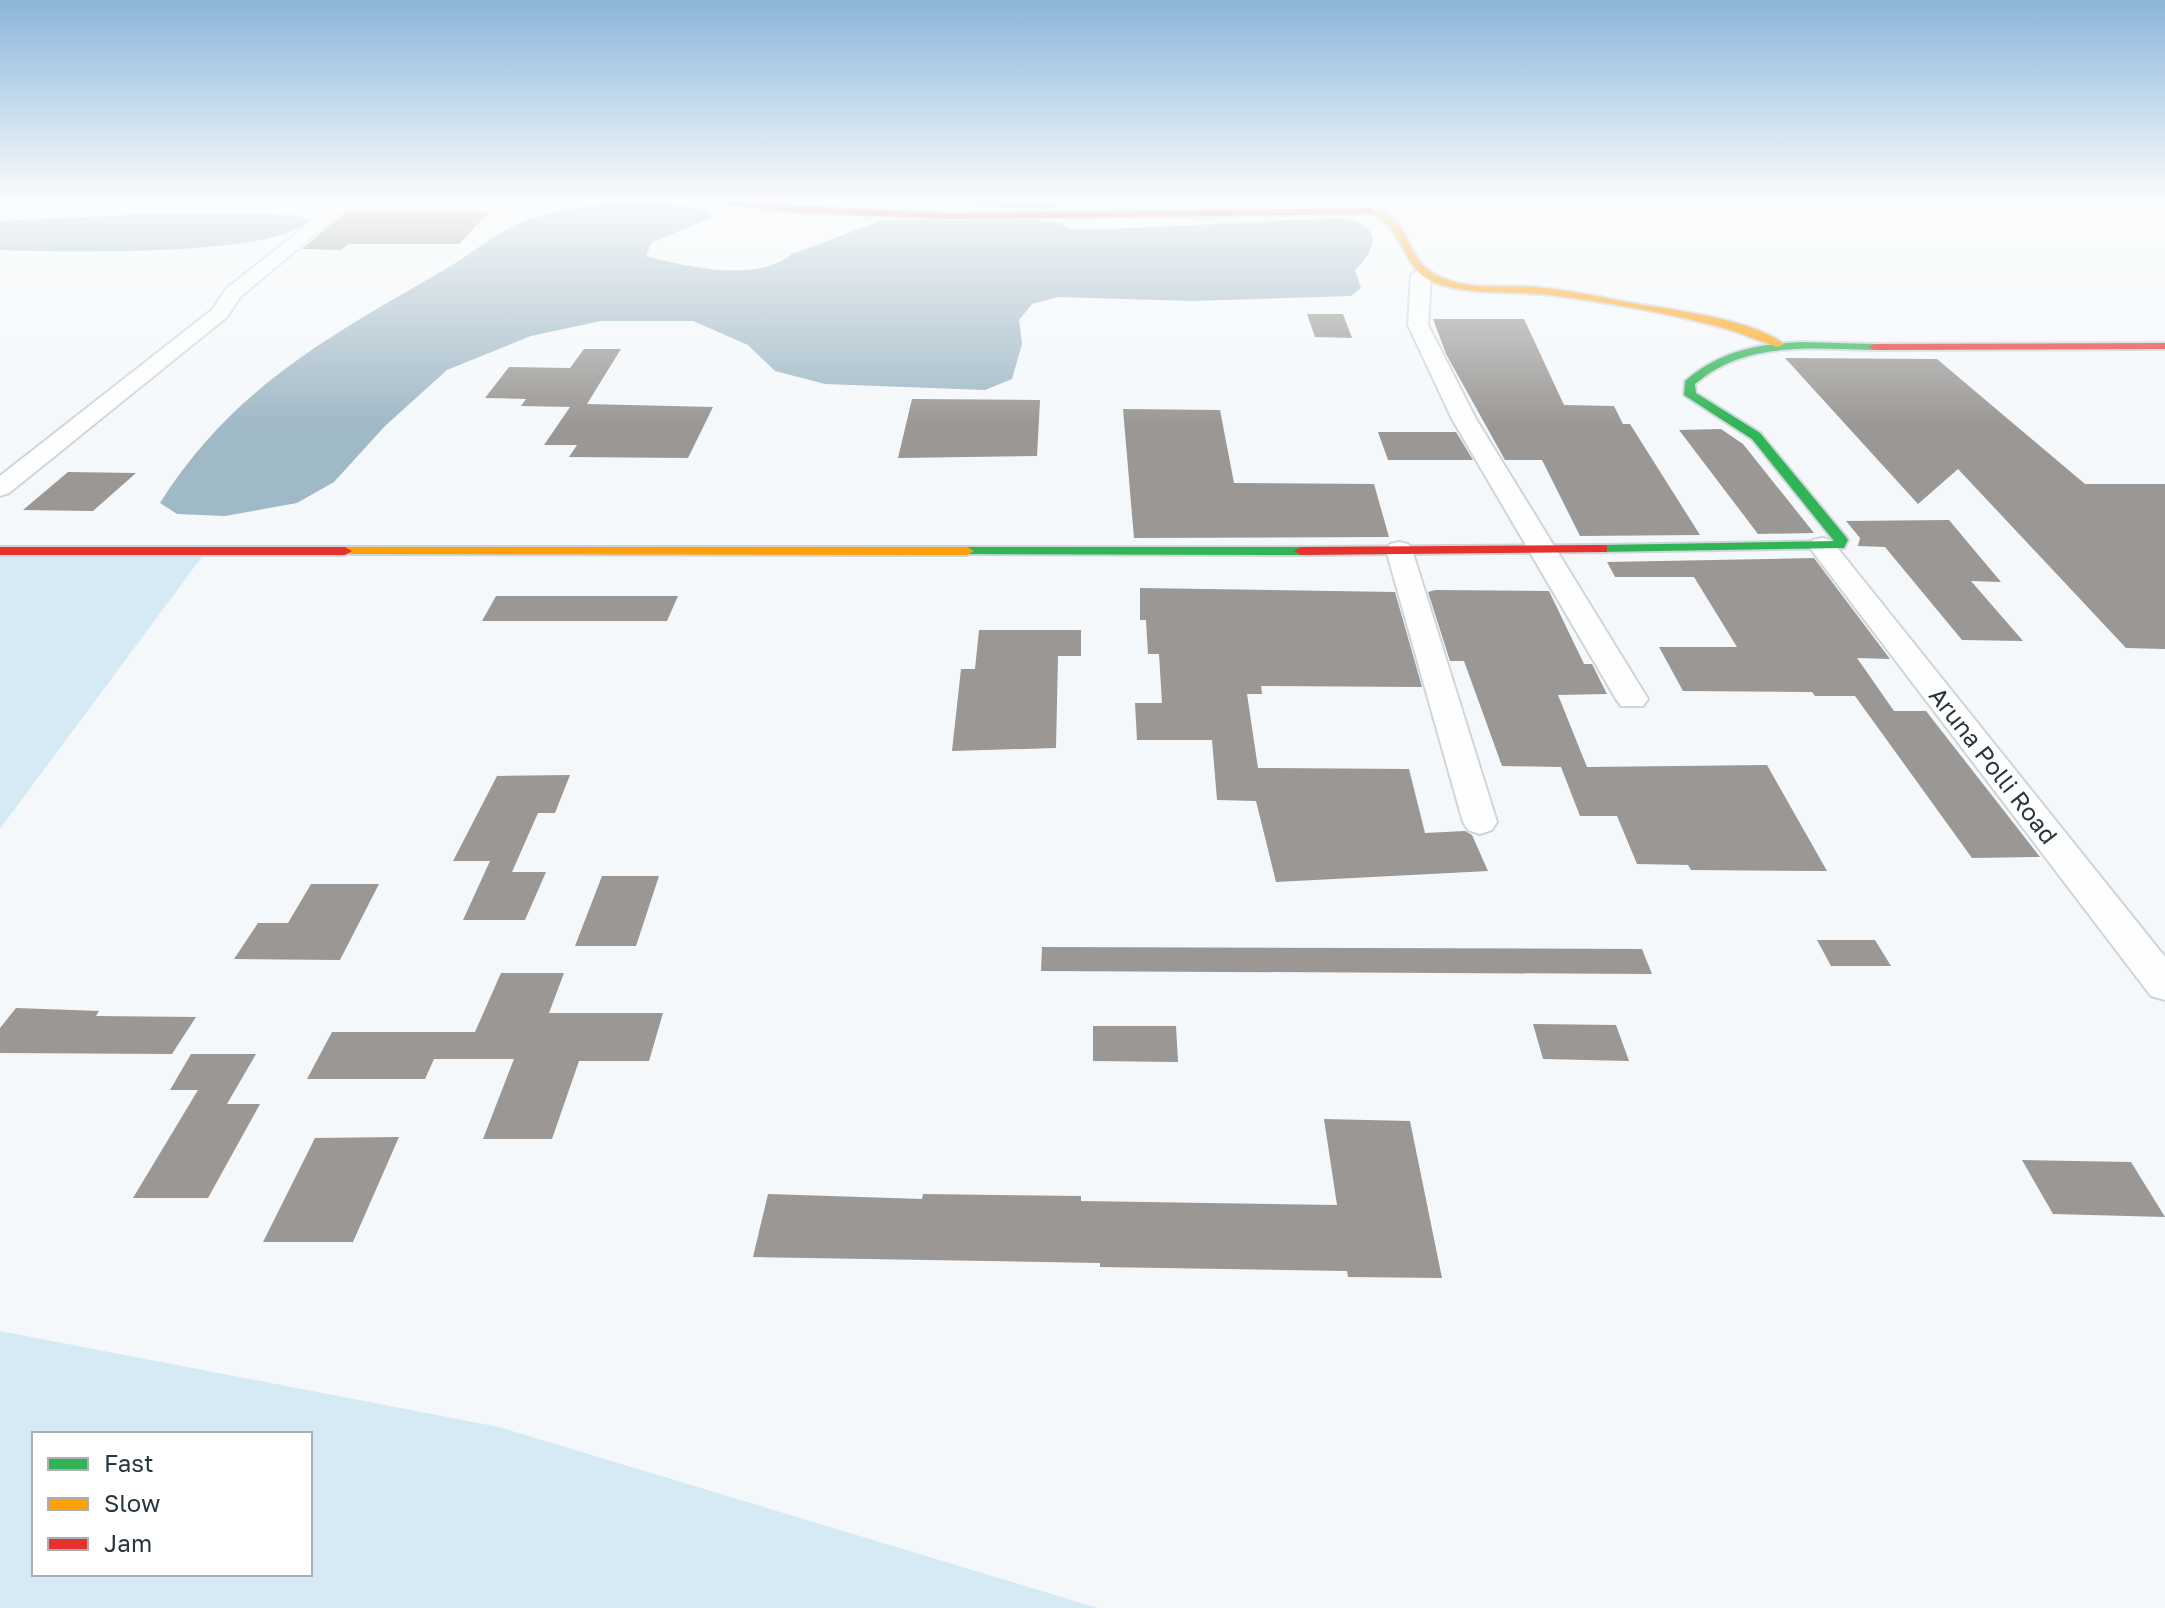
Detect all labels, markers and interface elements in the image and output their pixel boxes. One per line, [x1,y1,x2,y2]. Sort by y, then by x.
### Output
street label: Aruna Polli Road [1924,681,2064,849]
legend [32,1432,312,1576]
text: Fast [104,1448,154,1477]
text: Slow [104,1488,160,1517]
text: Jam [104,1528,152,1557]

